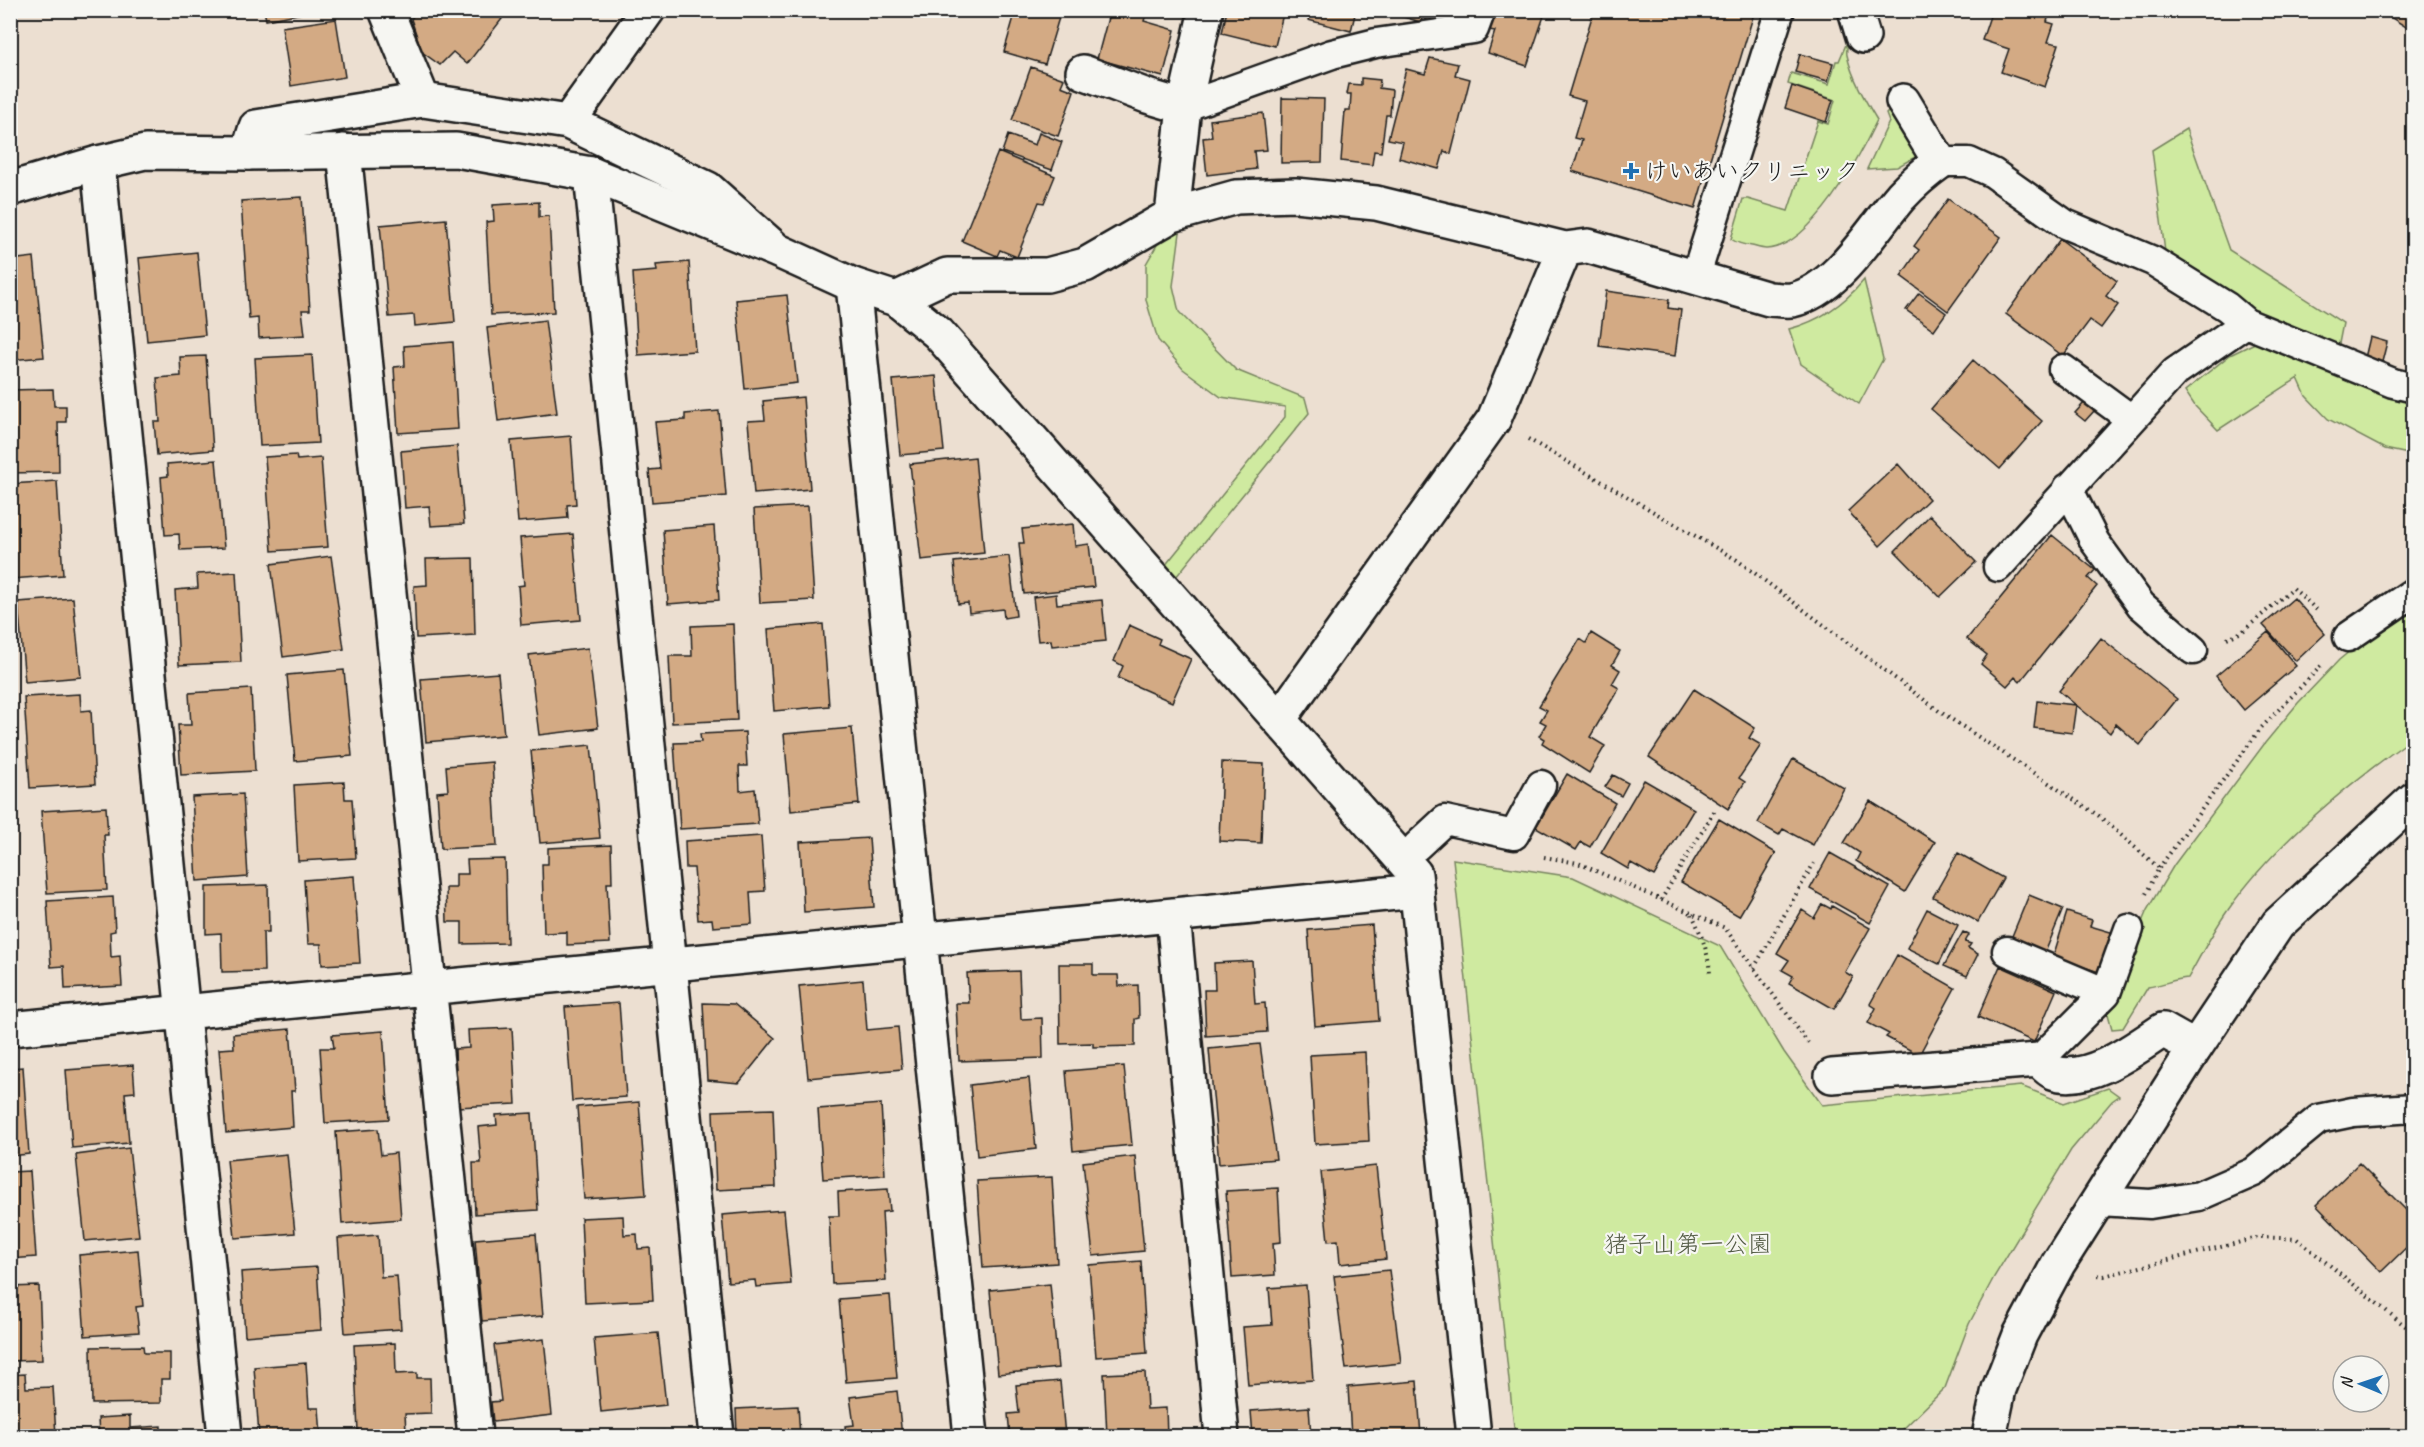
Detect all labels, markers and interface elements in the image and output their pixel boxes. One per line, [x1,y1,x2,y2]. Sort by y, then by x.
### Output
place label: けいあいクリニック [1644,156,1859,186]
marker: けいあいクリニック [1622,162,1640,180]
park label: 猪子山第一公園 [1604,1229,1772,1259]
north arrow [2331,1354,2391,1414]
text: N [2337,1375,2357,1389]

